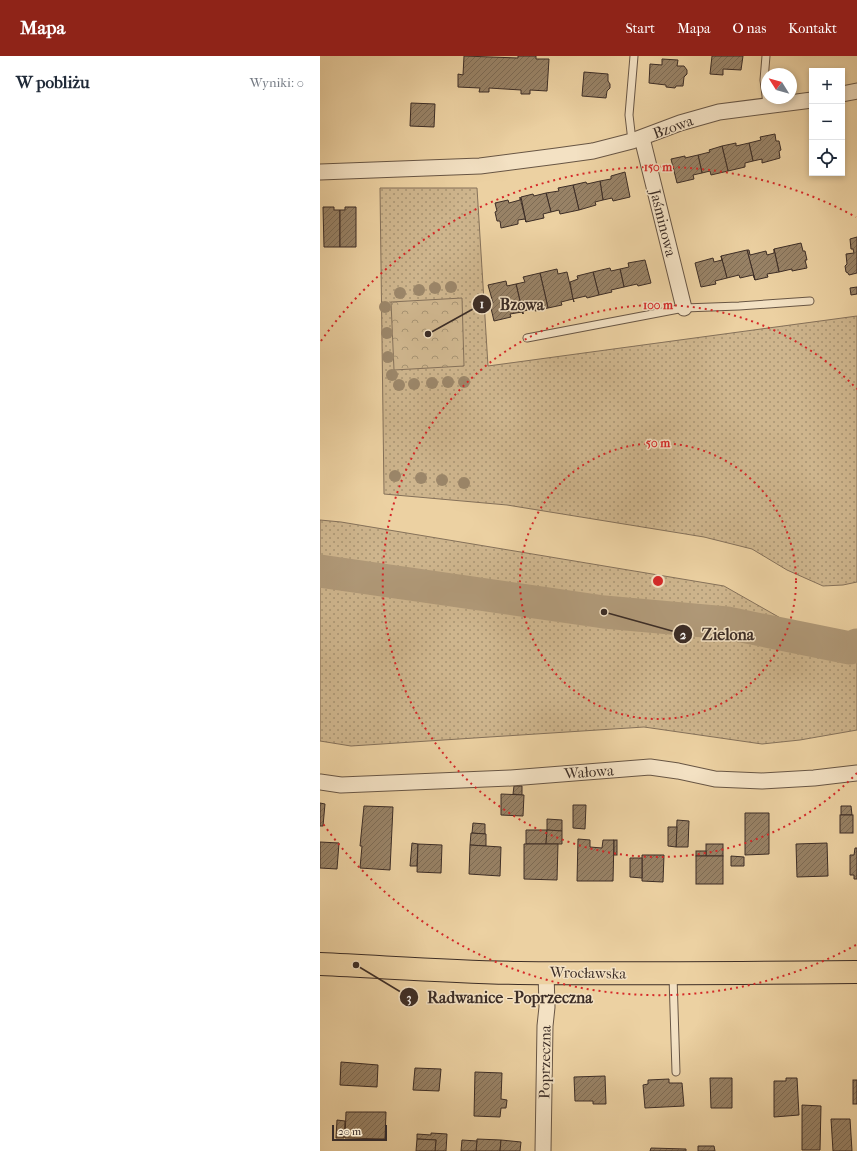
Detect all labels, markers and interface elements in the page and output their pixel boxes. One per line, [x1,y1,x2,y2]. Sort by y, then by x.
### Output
text: Mapa [20,17,65,39]
text: Start [625,20,655,37]
text: Mapa [677,20,710,37]
text: O nas [732,20,766,37]
text: Kontakt [788,20,837,37]
north arrow [761,68,797,104]
map controls [809,68,845,176]
button: + [809,68,845,104]
text: W pobliżu [16,72,90,92]
text: Wyniki: 0 [250,75,304,90]
button: − [809,104,845,140]
street label: Bzowa [650,111,697,143]
button: locate [809,140,845,176]
text: 150 m [644,160,673,174]
street label: Jaśminowa [646,187,680,259]
callout: Bzowa [472,290,552,318]
text: Bzowa [500,295,545,314]
text: 1 [480,297,484,311]
text: 100 m [643,298,674,312]
text: 50 m [646,436,671,450]
centre of rings [651,574,665,588]
callout: Zielona [673,620,762,648]
text: Zielona [702,625,755,644]
text: 2 [680,628,687,642]
street label: Wałowa [562,761,616,783]
street label: Wrocławska [549,963,627,983]
callout: Radwanice - Poprzeczna [399,983,601,1011]
text: Radwanice - Poprzeczna [427,988,593,1008]
text: 3 [407,991,412,1006]
street label: Poprzeczna [535,1024,555,1099]
scale bar [332,1123,387,1142]
text: 20 m [338,1125,361,1138]

